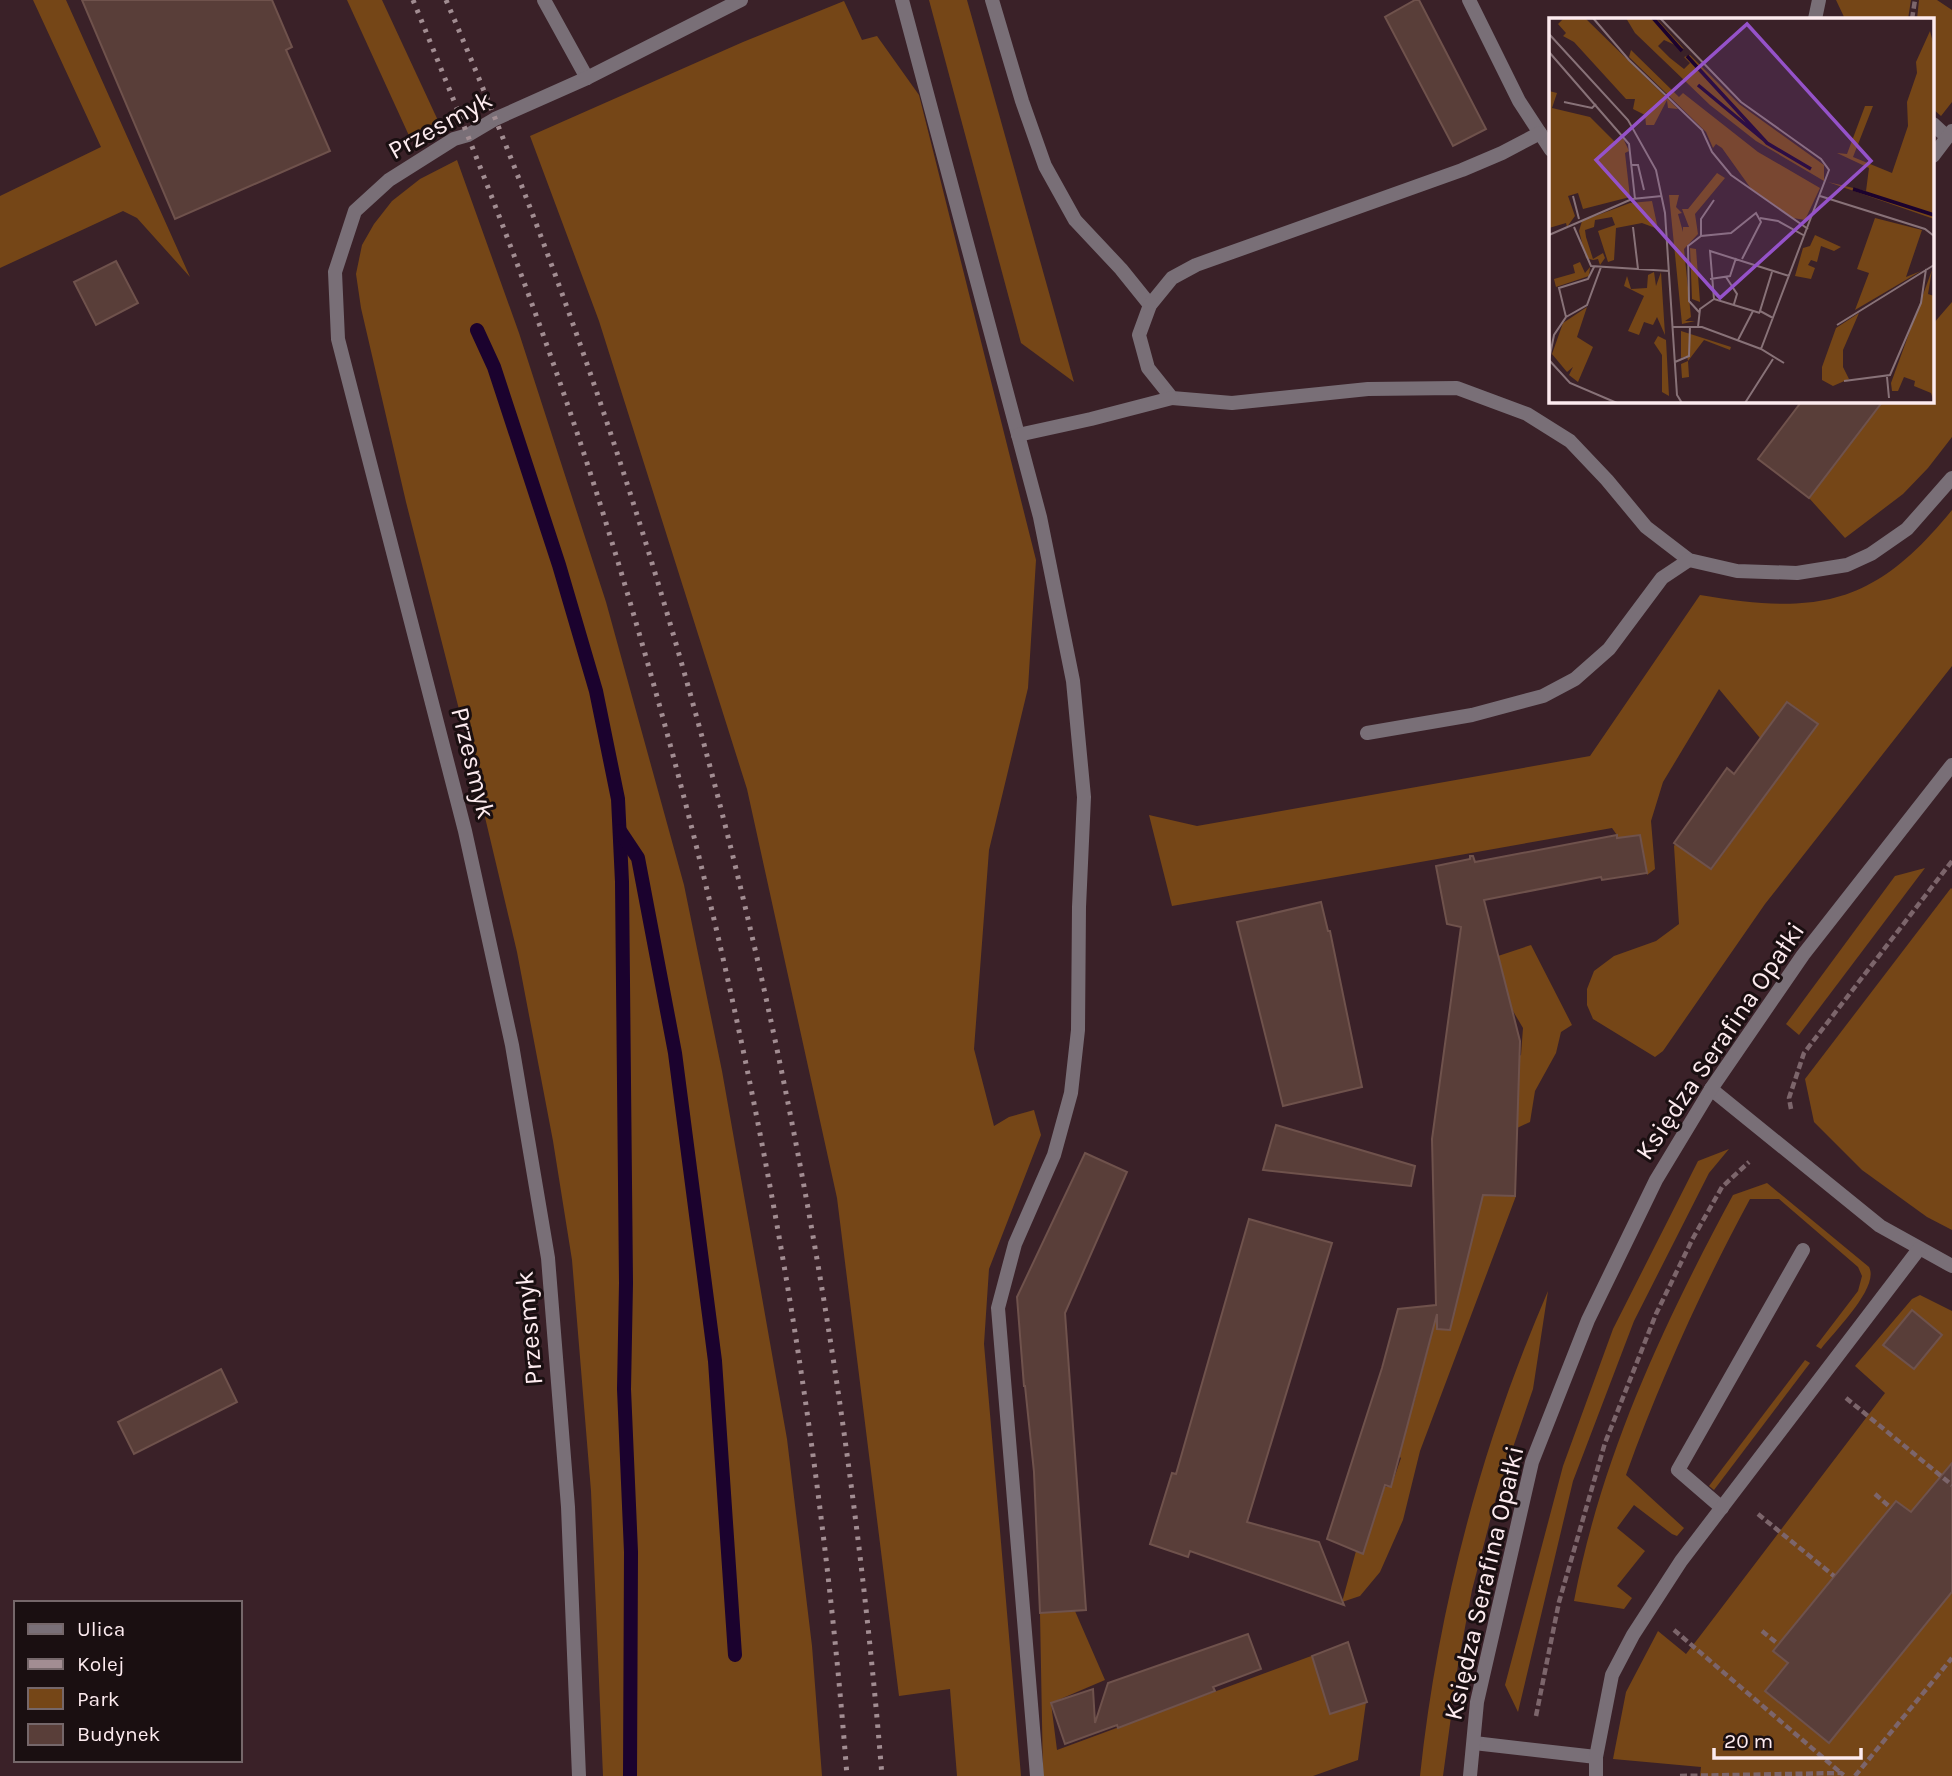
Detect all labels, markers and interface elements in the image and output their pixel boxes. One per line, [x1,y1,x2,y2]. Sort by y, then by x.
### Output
inset map [1549,18,1934,402]
street label: Przesmyk [383,84,497,166]
street label: Przesmyk [444,704,502,822]
street label: Księdza Serafina Opałki [1629,916,1811,1166]
street label: Przesmyk [509,1270,549,1386]
street label: Księdza Serafina Opałki [1437,1443,1531,1723]
legend [14,1601,242,1762]
text: Ulica [77,1617,125,1641]
text: Kolej [77,1652,124,1676]
text: Park [77,1687,120,1711]
scale bar [1714,1716,1861,1760]
text: Budynek [77,1722,160,1746]
text: 20 m [1724,1729,1773,1753]

